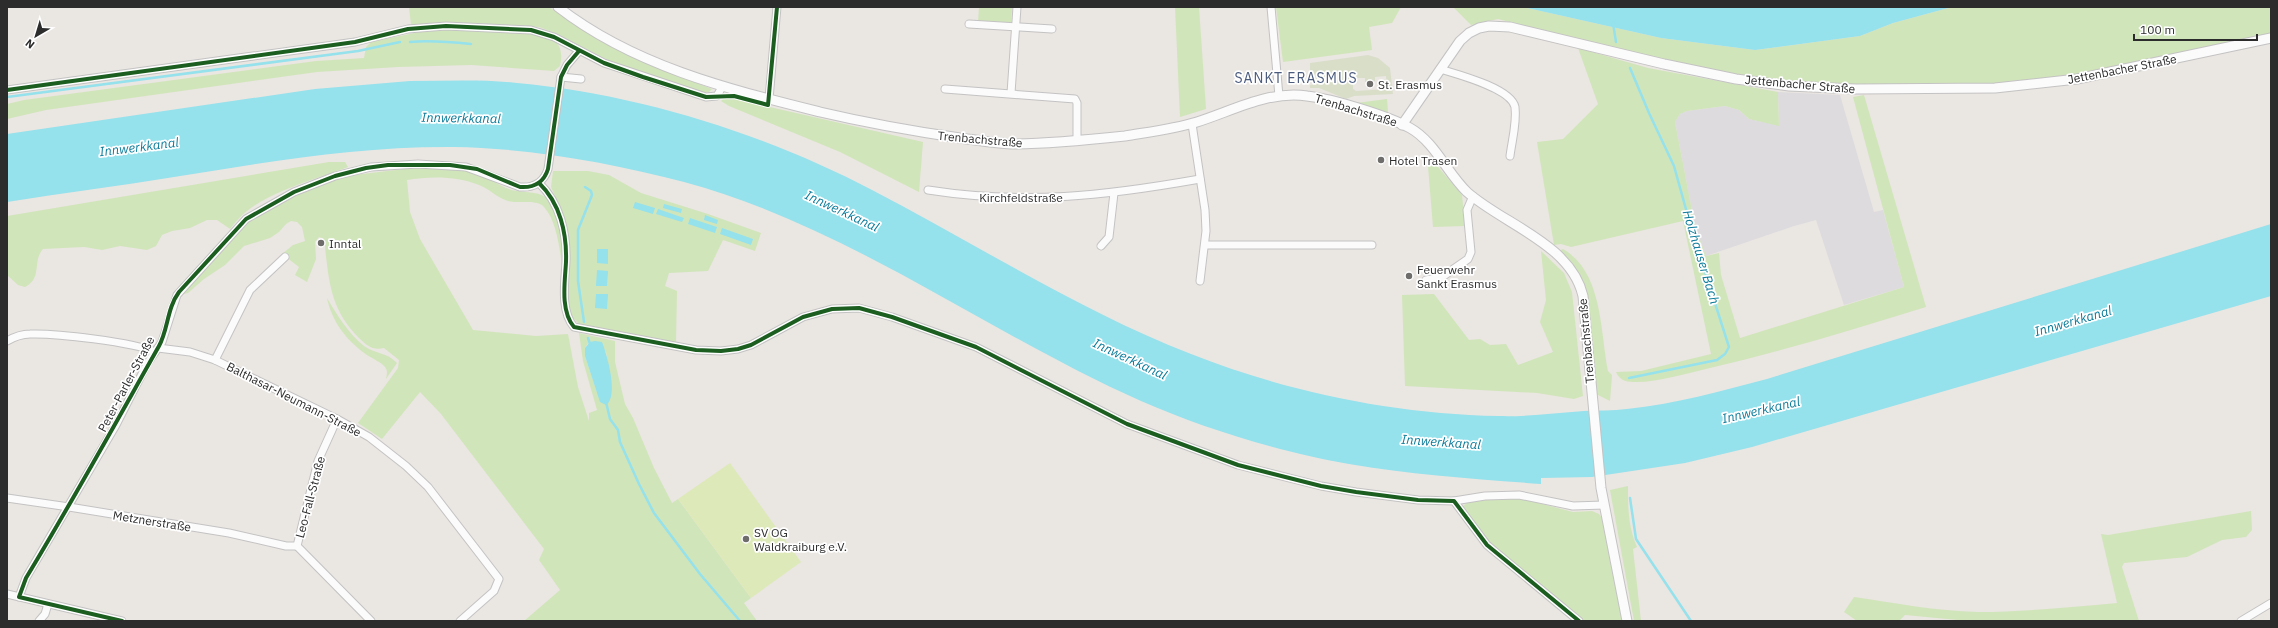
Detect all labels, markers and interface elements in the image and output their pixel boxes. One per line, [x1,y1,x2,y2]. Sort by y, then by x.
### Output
north arrow [16,16,56,56]
scale bar [2134,16,2257,42]
text: 100 m [2140,22,2175,37]
text: N [22,36,37,52]
street label: Jettenbacher Straße [2066,51,2178,87]
district label: SANKT ERASMUS [1234,69,1358,87]
street label: Jettenbacher Straße [1744,72,1856,96]
place label: St. Erasmus [1378,77,1442,92]
marker: St. Erasmus [1365,79,1375,89]
street label: Trenbachstraße [1313,90,1399,130]
water label: Innwerkkanal [421,109,502,127]
street label: Trenbachstraße [937,128,1024,150]
water label: Innwerkkanal [98,134,180,160]
place label: Hotel Trasen [1389,153,1457,168]
marker: Hotel Trasen [1376,155,1386,165]
water label: Innwerkkanal [802,186,882,236]
street label: Kirchfeldstraße [979,190,1063,205]
water label: Holzhauser Bach [1679,208,1723,306]
place label: Inntal [329,236,361,251]
marker: Inntal [316,238,326,248]
place label: Feuerwehr Sankt Erasmus [1417,262,1497,291]
marker: Feuerwehr Sankt Erasmus [1404,271,1414,281]
street label: Trenbachstraße [1575,297,1597,384]
water label: Innwerkkanal [2032,302,2114,340]
street label: Peter-Parler-Straße [94,333,158,434]
water label: Innwerkkanal [1090,334,1170,384]
street label: Balthasar-Neumann-Straße [224,358,364,440]
water label: Innwerkkanal [1720,393,1802,427]
water label: Innwerkkanal [1401,431,1482,453]
street label: Leo-Fall-Straße [292,454,328,539]
street label: Metznerstraße [112,507,193,535]
place label: SV OG Waldkraiburg e.V. [754,525,847,554]
marker: SV OG Waldkraiburg e.V. [741,534,751,544]

